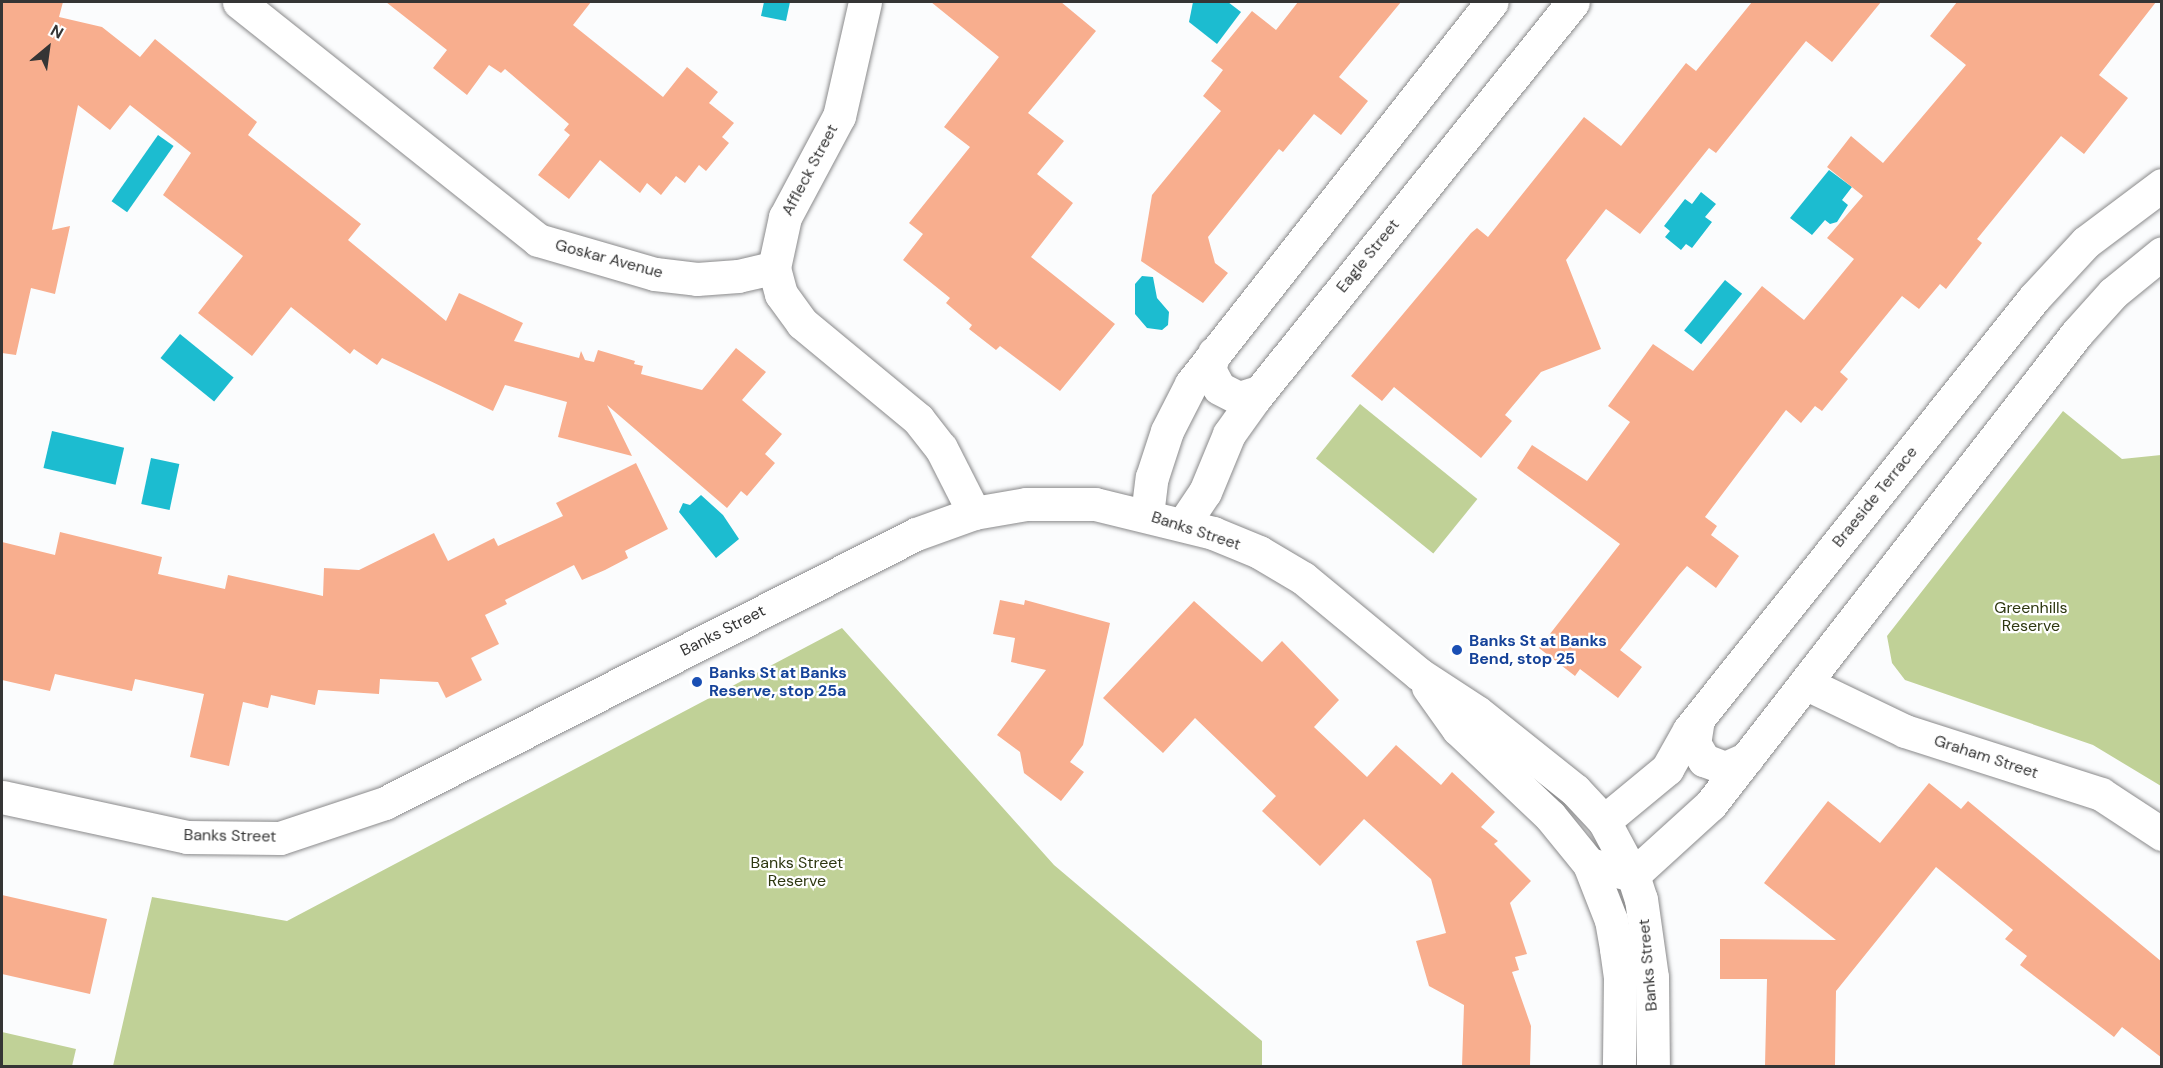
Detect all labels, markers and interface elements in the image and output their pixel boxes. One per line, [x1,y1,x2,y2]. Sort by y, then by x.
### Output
north arrow [18,18,78,78]
text: N [47,20,67,44]
street label: Affleck Street [778,121,842,219]
street label: Eagle Street [1333,215,1403,297]
street label: Goskar Avenue [553,235,665,283]
street label: Braeside Terrace [1829,443,1921,551]
street label: Banks Street [1149,508,1243,554]
park label: Greenhills Reserve [1994,598,2068,636]
street label: Banks Street [677,601,769,661]
place label: Banks St at Banks Bend, stop 25 [1469,631,1607,669]
marker: Banks St at Banks Bend, stop 25 [1450,643,1464,657]
place label: Banks St at Banks Reserve, stop 25a [709,663,847,701]
marker: Banks St at Banks Reserve, stop 25a [690,675,704,689]
street label: Graham Street [1931,731,2041,783]
street label: Banks Street [183,826,277,846]
park label: Banks Street Reserve [751,853,843,891]
street label: Banks Street [1634,918,1662,1012]

